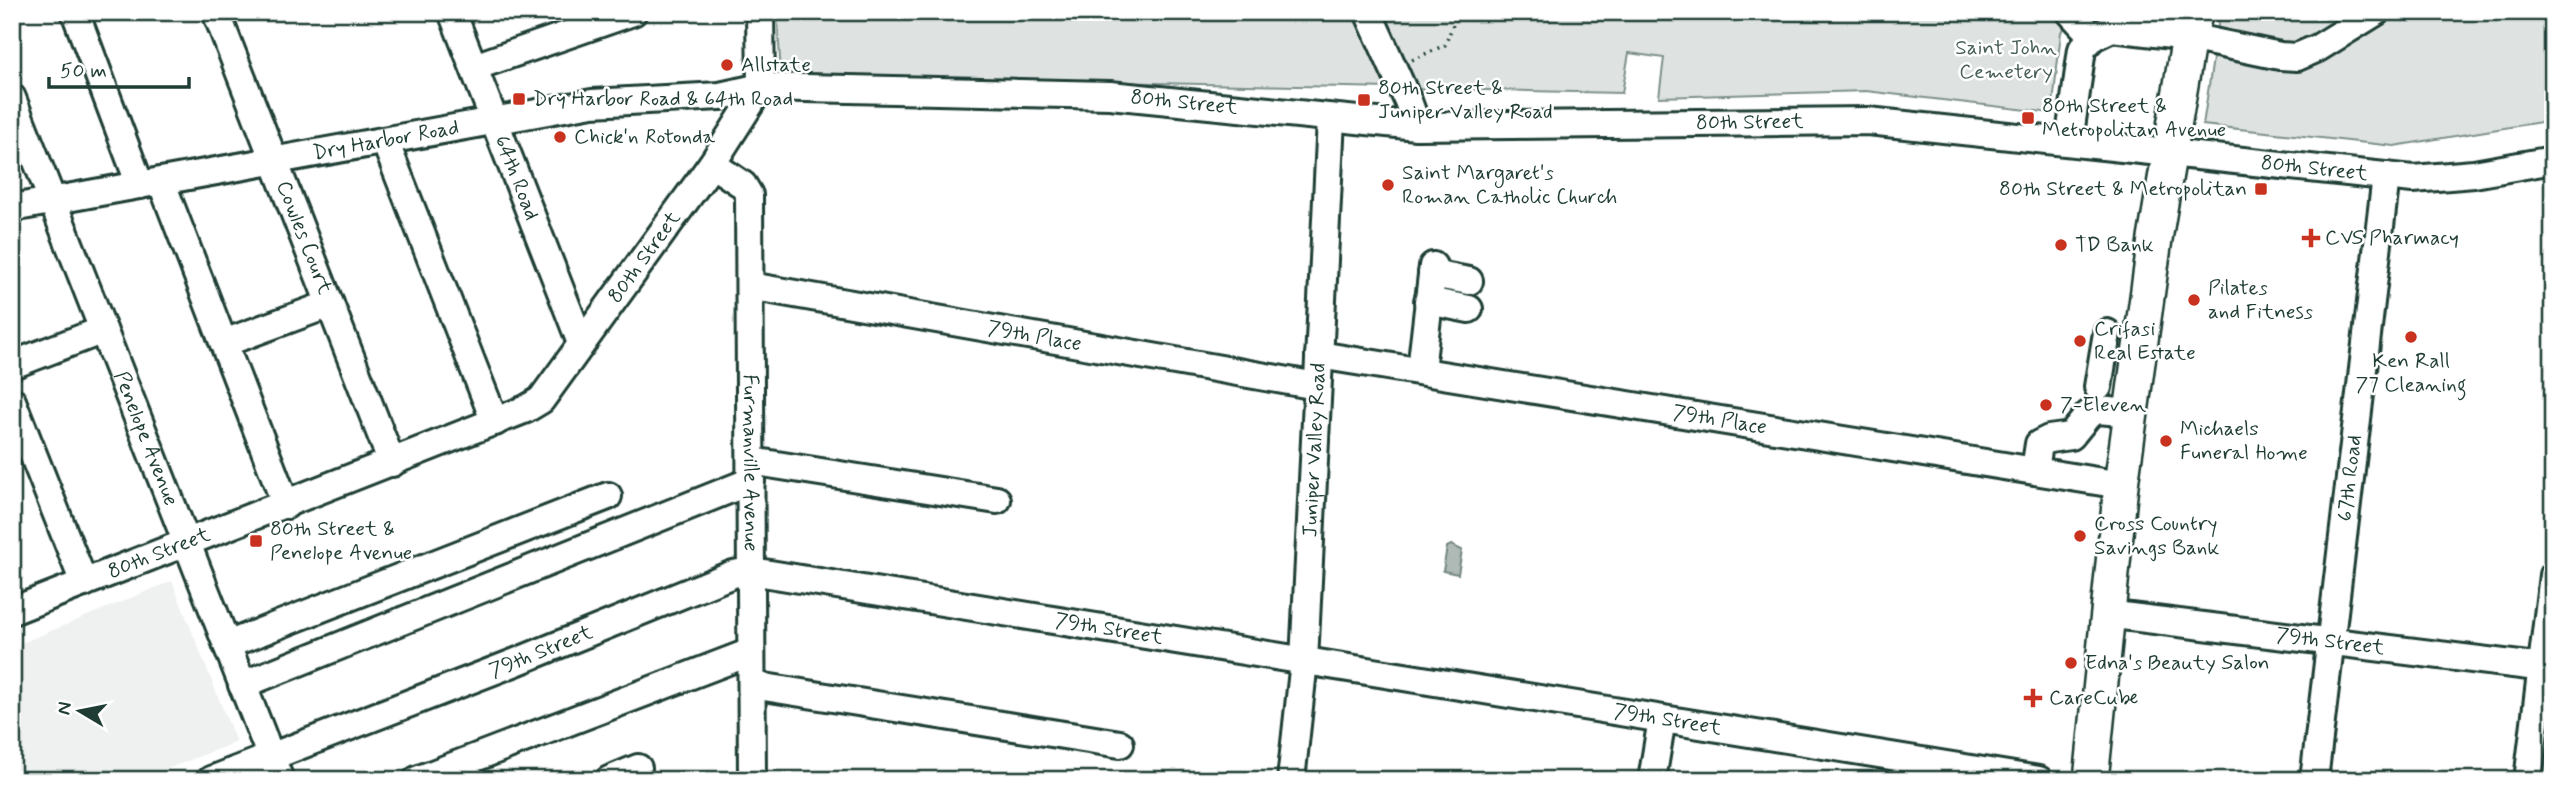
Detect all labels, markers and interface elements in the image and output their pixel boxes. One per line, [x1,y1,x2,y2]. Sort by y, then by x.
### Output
park label: Saint John Cemetery [1955,34,2057,86]
scale bar [49,46,189,90]
place label: Allstate [741,51,811,79]
text: 50 m [60,57,107,85]
marker: Allstate [719,57,735,73]
place label: 80th Street & Juniper Valley Road [1378,74,1553,126]
street label: 80th Street [1129,83,1239,122]
place label: Dry Harbor Road & 64th Road [533,85,793,113]
marker: Dry Harbor Road & 64th Road [511,91,527,107]
marker: 80th Street & Juniper Valley Road [1356,92,1372,108]
place label: 80th Street & Metropolitan Avenue [2042,92,2226,144]
street label: 80th Street [1696,108,1804,137]
marker: 80th Street & Metropolitan Avenue [2020,110,2036,126]
street label: Dry Harbor Road [311,113,461,167]
place label: Chick'n Rotonda [574,123,716,151]
marker: Chick'n Rotonda [552,129,568,145]
street label: 64th Road [487,131,546,224]
street label: 80th Street [2259,149,2370,188]
place label: Saint Margaret's Roman Catholic Church [1402,159,1617,211]
place label: 80th Street & Metropolitan [1999,175,2247,203]
street label: Cowles Court [269,177,339,299]
marker: Saint Margaret's Roman Catholic Church [1380,177,1396,193]
marker: 80th Street & Metropolitan [2253,181,2269,197]
street label: 80th Street [602,205,688,309]
place label: CVS Pharmacy [2325,224,2459,252]
marker: CVS Pharmacy [2303,230,2319,246]
place label: TD Bank [2075,231,2154,259]
marker: TD Bank [2053,237,2069,253]
place label: Pilates and Fitness [2208,274,2313,326]
marker: Pilates and Fitness [2186,292,2202,308]
street label: 79th Place [985,314,1084,358]
place label: Crifasi Real Estate [2094,315,2196,367]
marker: Ken Rall 77 Cleaning [2403,329,2419,345]
marker: Crifasi Real Estate [2072,333,2088,349]
place label: Ken Rall 77 Cleaning [2355,347,2467,401]
street label: Juniper Valley Road [1296,362,1333,538]
street label: Penelope Avenue [107,367,185,510]
street label: Furmanville Avenue [736,374,765,552]
place label: 7-Eleven [2060,391,2147,419]
marker: 7-Eleven [2038,397,2054,413]
street label: 79th Place [1671,399,1769,441]
place label: Michaels Funeral Home [2180,415,2308,467]
marker: Michaels Funeral Home [2158,433,2174,449]
street label: 67th Road [2331,433,2369,523]
place label: Cross Country Savings Bank [2094,510,2219,562]
place label: 80th Street & Penelope Avenue [270,515,412,567]
street label: 80th Street [104,520,215,586]
marker: Cross Country Savings Bank [2072,528,2088,544]
marker: 80th Street & Penelope Avenue [248,533,264,549]
street label: 79th Street [1053,607,1165,652]
street label: 79th Street [485,618,597,685]
street label: 79th Street [2275,621,2387,662]
place label: Edna's Beauty Salon [2085,649,2270,677]
marker: Edna's Beauty Salon [2063,655,2079,671]
north arrow [46,676,116,746]
place label: CareCube [2049,684,2138,712]
marker: CareCube [2023,688,2043,708]
street label: 79th Street [1612,697,1724,742]
text: N [51,700,78,717]

